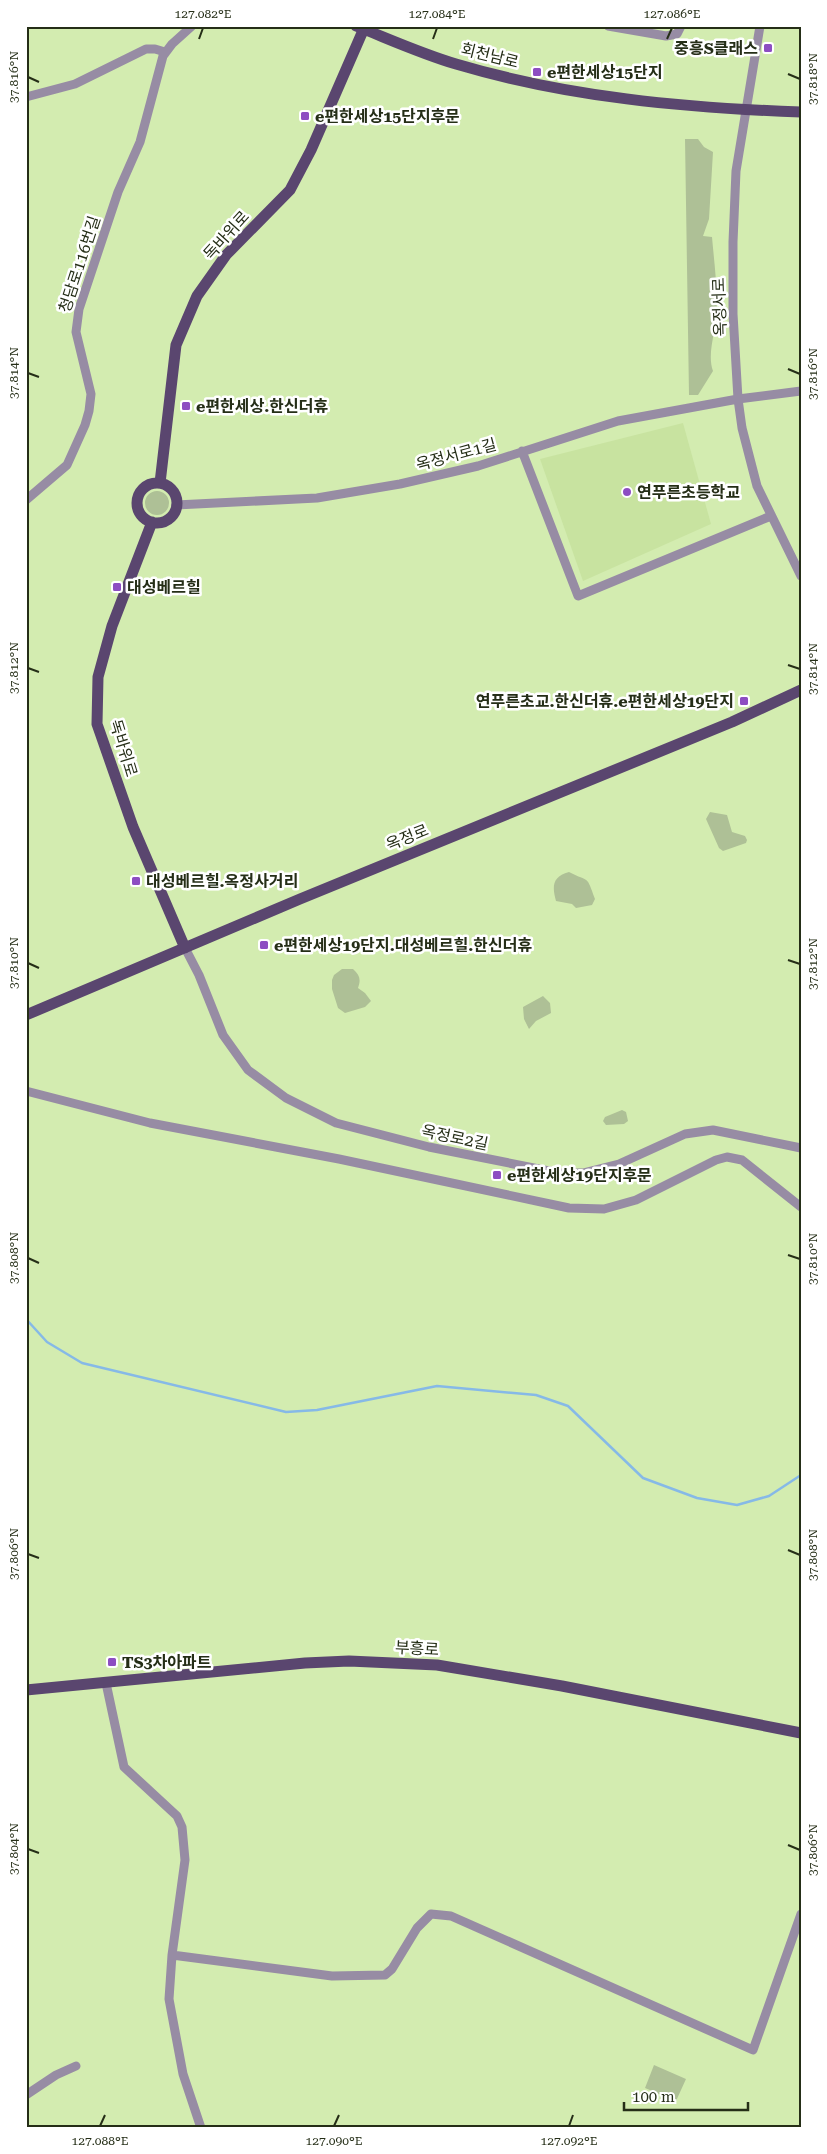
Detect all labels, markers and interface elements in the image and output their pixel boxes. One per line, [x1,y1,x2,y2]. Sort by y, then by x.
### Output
text: 127.082°E [175,7,231,21]
text: 127.084°E [409,7,465,21]
text: 127.086°E [644,7,700,21]
street label: 회천남로 [459,39,521,72]
place label: 중흥S클래스 [674,39,758,58]
marker: 중흥S클래스 [762,42,774,54]
text: 37.816°N [7,51,21,103]
text: 37.818°N [806,53,820,105]
place label: e편한세상15단지 [547,63,663,82]
marker: e편한세상15단지 [531,66,543,78]
place label: e편한세상15단지후문 [315,107,460,126]
marker: e편한세상15단지후문 [299,110,311,122]
street label: 독바위로 [200,207,253,264]
street label: 청담로116번길 [55,213,104,315]
street label: 옥정서로 [709,277,730,337]
text: 37.814°N [7,347,21,399]
text: 37.816°N [806,348,820,400]
place label: e편한세상.한신더휴 [196,397,328,416]
marker: e편한세상.한신더휴 [180,400,192,412]
street label: 옥정서로1길 [414,435,498,474]
place label: 연푸른초등학교 [637,483,740,502]
marker: 연푸른초등학교 [621,486,633,498]
place label: 대성베르힐 [127,578,201,597]
marker: 대성베르힐 [111,581,123,593]
text: 37.812°N [7,642,21,694]
text: 37.814°N [806,643,820,695]
place label: 연푸른초교.한신더휴.e편한세상19단지 [476,692,734,711]
marker: 연푸른초교.한신더휴.e편한세상19단지 [738,695,750,707]
street label: 독바위로 [106,717,141,779]
street label: 옥정로 [383,820,431,855]
place label: 대성베르힐.옥정사거리 [146,872,298,891]
marker: 대성베르힐.옥정사거리 [130,875,142,887]
place label: e편한세상19단지.대성베르힐.한신더휴 [274,936,532,955]
text: 37.810°N [7,937,21,989]
text: 37.812°N [806,938,820,990]
marker: e편한세상19단지.대성베르힐.한신더휴 [258,939,270,951]
street label: 옥정로2길 [420,1121,490,1154]
place label: e편한세상19단지후문 [507,1166,652,1185]
marker: e편한세상19단지후문 [491,1169,503,1181]
text: 37.808°N [7,1232,21,1284]
text: 37.810°N [806,1233,820,1285]
text: 37.806°N [7,1528,21,1580]
text: 37.808°N [806,1529,820,1581]
street label: 부흥로 [394,1638,440,1659]
place label: TS3차아파트 [122,1653,212,1672]
marker: TS3차아파트 [106,1656,118,1668]
text: 37.804°N [7,1823,21,1875]
text: 37.806°N [806,1824,820,1876]
scale bar [624,2079,748,2111]
text: 100 m [632,2088,675,2106]
text: 127.088°E [72,2134,128,2148]
text: 127.090°E [306,2134,362,2148]
text: 127.092°E [541,2134,597,2148]

